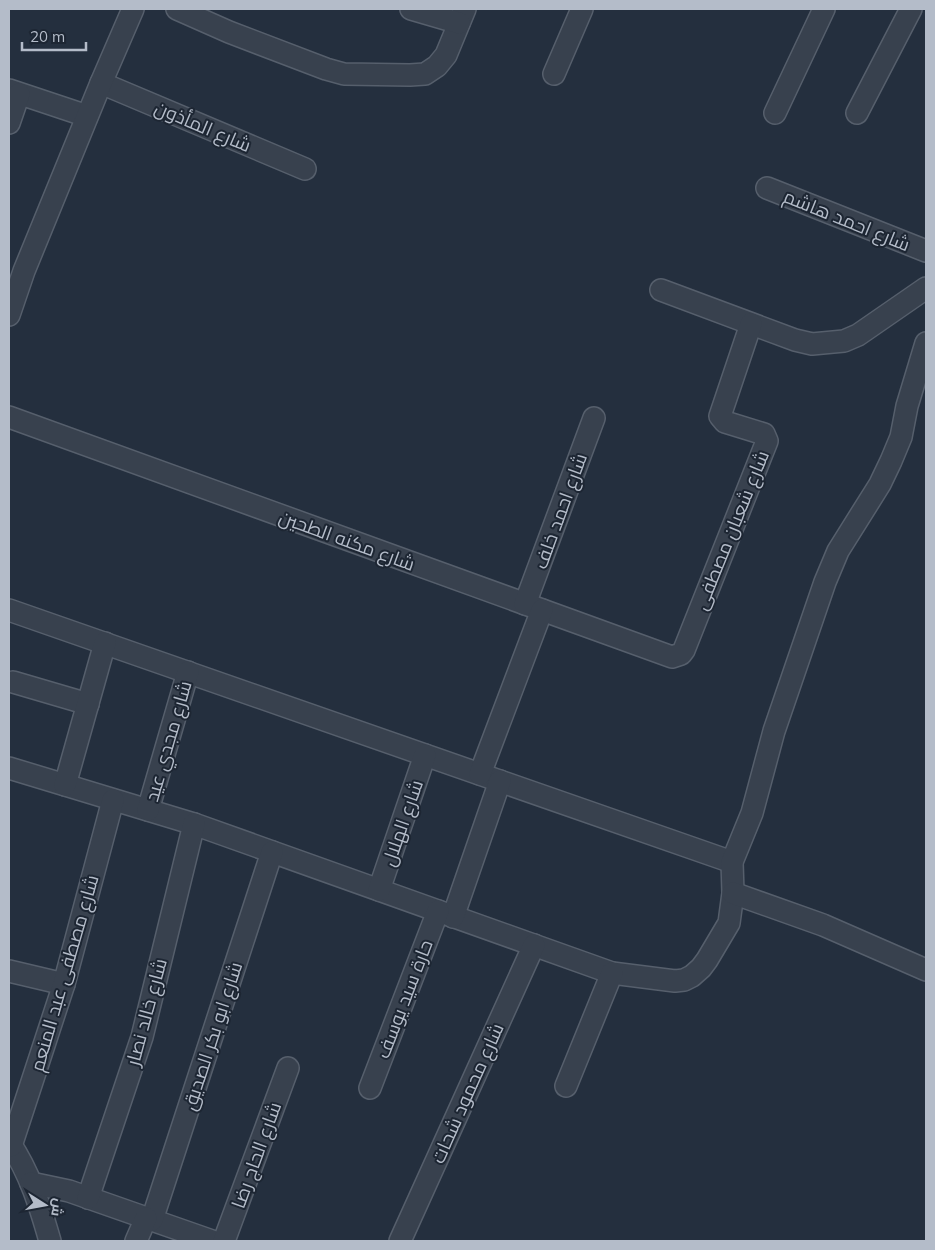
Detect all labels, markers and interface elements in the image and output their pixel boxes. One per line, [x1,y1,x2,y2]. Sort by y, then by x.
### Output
scale bar [22,20,86,52]
text: 20 m [30,27,65,46]
street label: شارع المأذون [150,95,255,159]
street label: شارع احمد هاشم [779,184,914,258]
street label: شارع شعبان مصطفى [688,447,776,614]
street label: شارع احمد خلف [528,450,594,573]
street label: شارع مكنه الطحين [275,504,418,578]
street label: شارع مجدي عيد [139,678,200,805]
street label: شارع الهلال [376,777,430,870]
street label: شارع مصطفى عبد المنعم [24,872,106,1075]
street label: حارة سيد يوسف [370,936,438,1062]
street label: شارع خالد نصار [120,956,174,1070]
street label: شارع ابو بكر الصديق [177,959,249,1114]
street label: شارع محمود شحات [425,1019,511,1168]
street label: شارع الحاج رضا [226,1099,288,1212]
north arrow [20,1180,70,1230]
text: ش [47,1197,68,1218]

